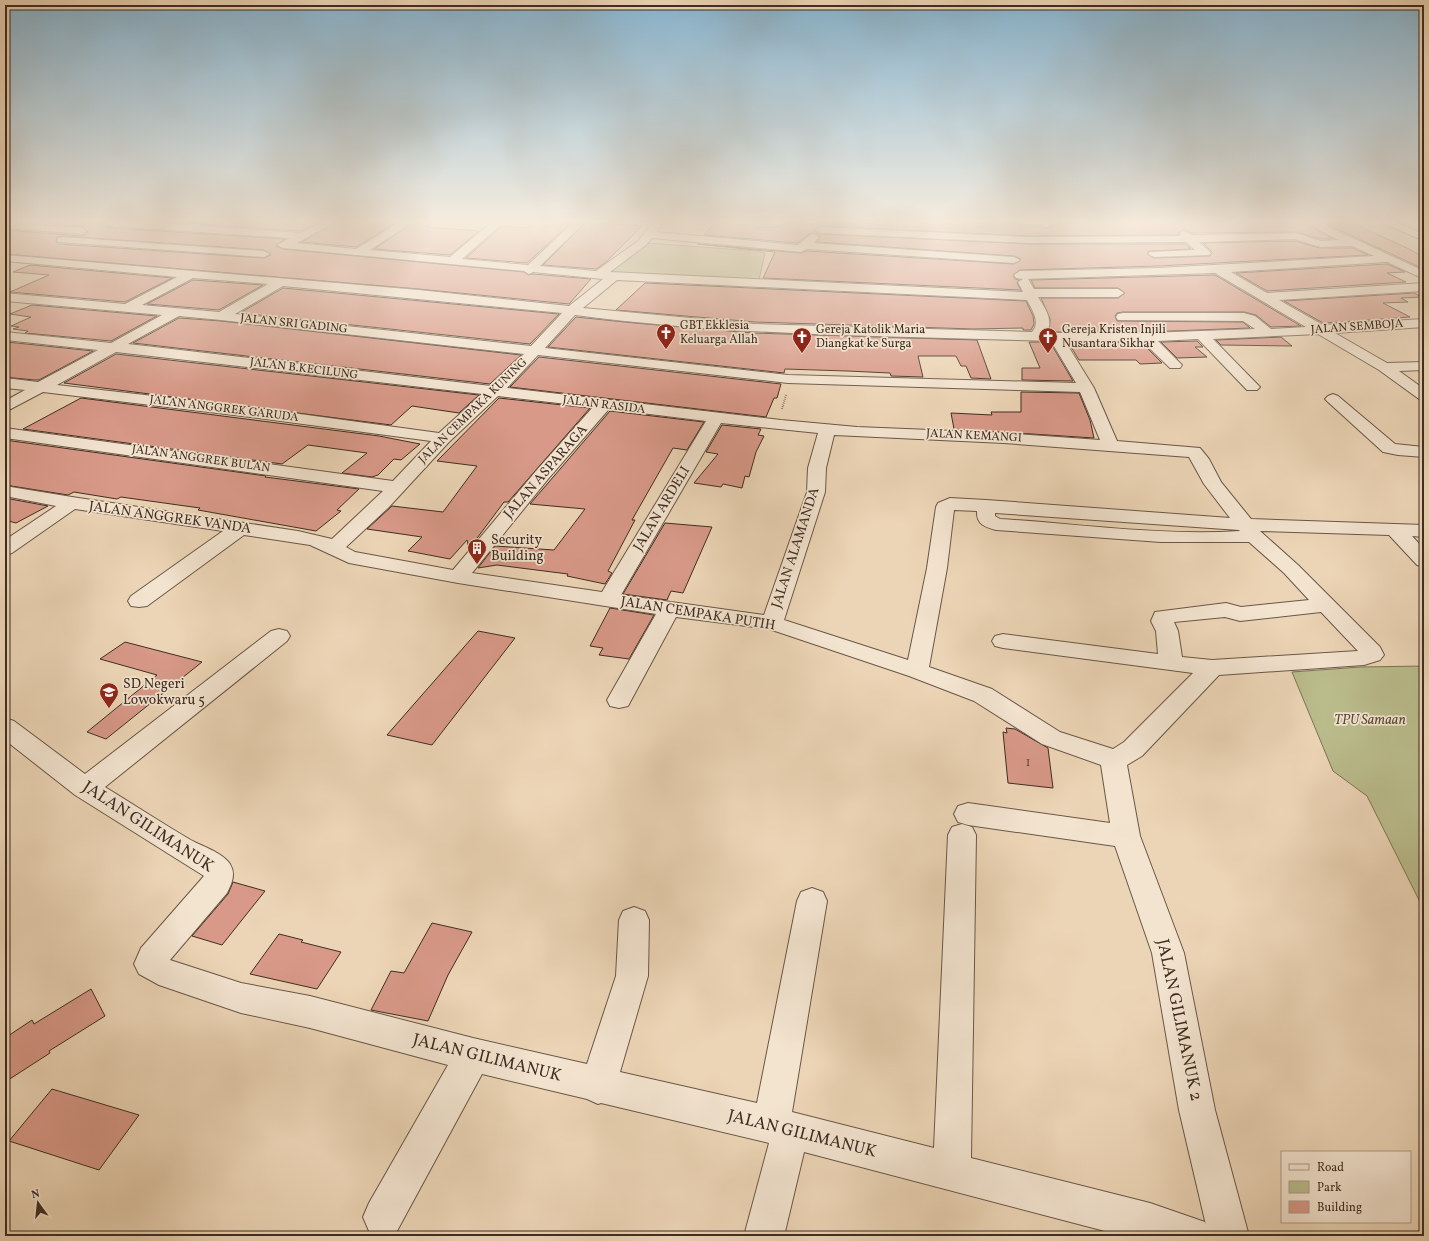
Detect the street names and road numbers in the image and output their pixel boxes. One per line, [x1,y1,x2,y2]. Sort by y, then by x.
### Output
street label: JALAN SRI GADING [240,310,348,338]
street label: JALAN SEMBOJA [1310,316,1404,338]
street label: JALAN B.KECILUNG [249,354,359,384]
street label: JALAN CEMPAKA KUNING [415,355,531,467]
street label: JALAN ANGGREK GARUDA [149,392,300,426]
street label: JALAN RASIDA [562,392,647,418]
street label: JALAN ASPARAGA [500,421,592,523]
street label: JALAN KEMANGI [926,426,1022,446]
street label: JALAN ANGGREK BULAN [131,441,271,477]
street label: JALAN ARDELI [629,463,695,555]
street label: JALAN ALAMANDA [767,485,825,611]
street label: JALAN ANGGREK VANDA [88,497,252,539]
street label: JALAN CEMPAKA PUTIH [619,592,777,636]
street label: JALAN GILIMANUK [78,776,219,878]
street label: JALAN GILIMANUK 2 [1151,937,1207,1103]
street label: JALAN GILIMANUK [410,1028,564,1088]
street label: JALAN GILIMANUK [725,1104,879,1164]

